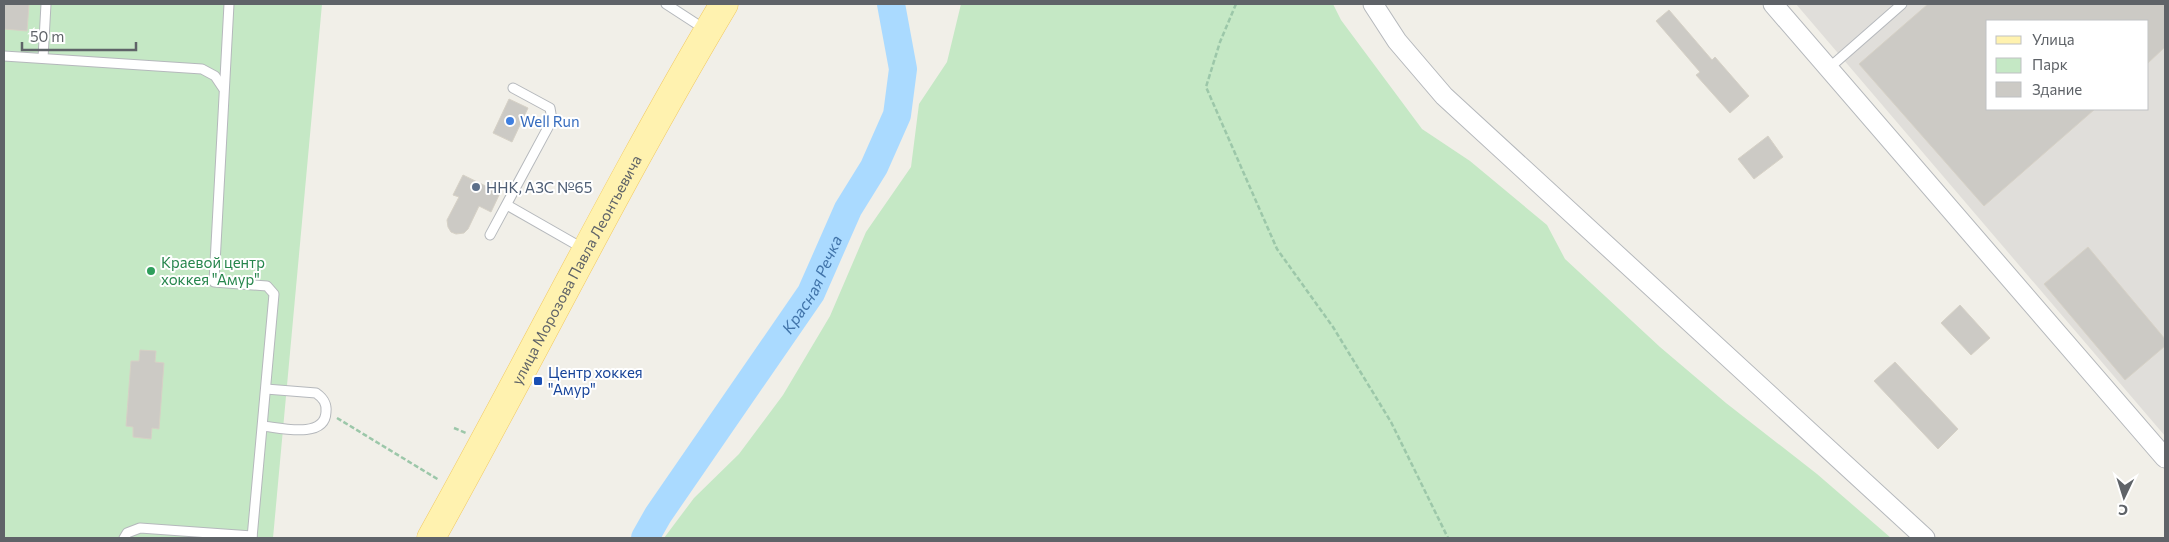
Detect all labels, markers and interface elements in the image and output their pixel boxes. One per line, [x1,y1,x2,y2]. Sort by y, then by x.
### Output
scale bar [22,20,136,52]
legend [1986,20,2149,110]
text: 50 m [30,27,64,45]
text: Улица [2032,30,2074,48]
text: Парк [2032,55,2068,73]
text: Здание [2032,80,2082,98]
place label: Well Run [520,112,580,130]
marker: Well Run [504,115,516,127]
street label: улица Морозова Павла Леонтьевича [507,152,645,388]
place label: ННК, АЗС №65 [486,178,592,196]
marker: ННК, АЗС №65 [470,181,482,193]
water label: Красная Речка [777,232,845,337]
place label: Краевой центр хоккея "Амур" [161,253,265,288]
marker: Краевой центр хоккея "Амур" [145,265,157,277]
place label: Центр хоккея "Амур" [548,363,643,398]
marker: Центр хоккея "Амур" [532,375,544,387]
north arrow [2099,472,2149,522]
text: С [2118,502,2128,519]

